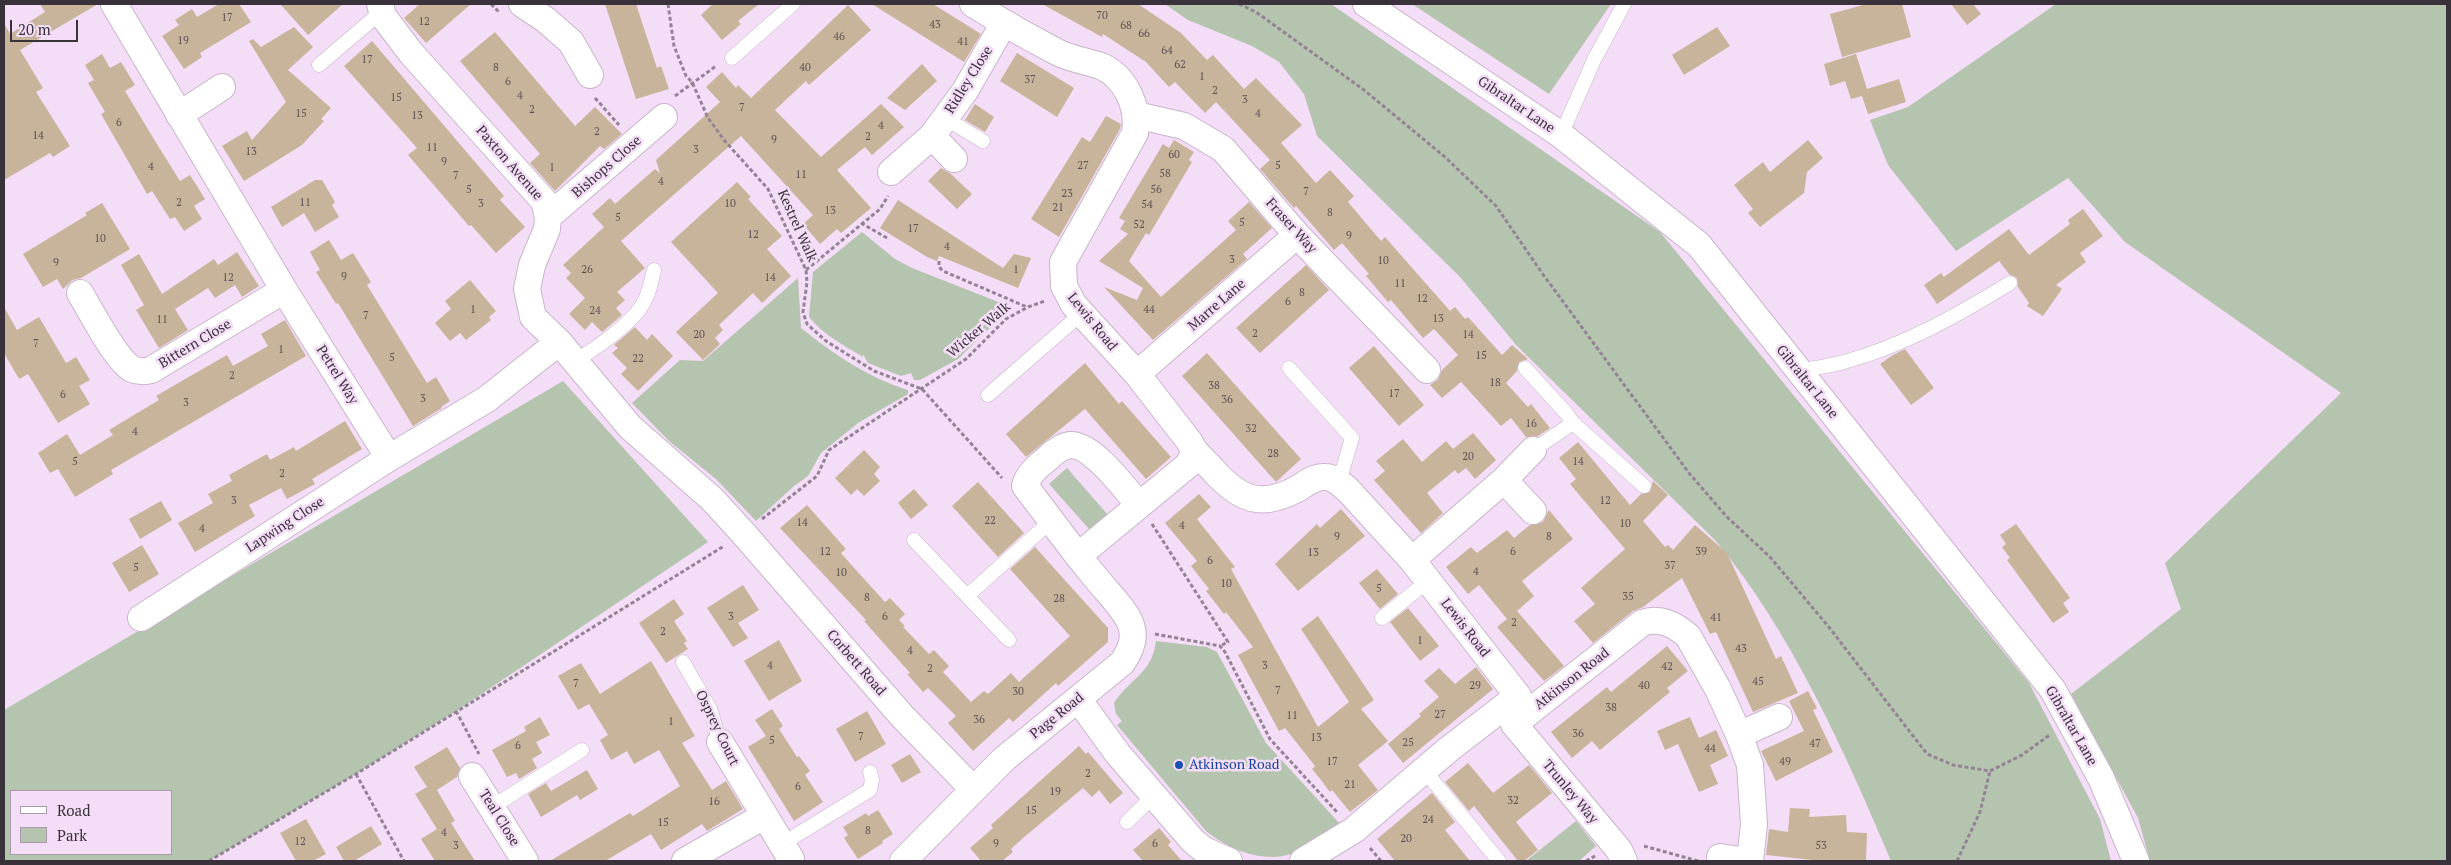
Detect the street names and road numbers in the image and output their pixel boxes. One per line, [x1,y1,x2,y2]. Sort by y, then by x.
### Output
street label: Ridley Close [942,43,996,117]
street label: Gibraltar Lane [1474,73,1558,137]
street label: Paxton Avenue [472,122,546,204]
street label: Bishops Close [569,132,645,202]
street label: Kestrel Walk [774,187,820,265]
street label: Fraser Way [1262,195,1320,257]
street label: Marre Lane [1185,276,1249,334]
street label: Lewis Road [1064,290,1120,354]
street label: Wicker Walk [944,299,1014,361]
street label: Bittern Close [156,316,234,372]
street label: Petrel Way [312,342,362,408]
street label: Gibraltar Lane [1772,342,1842,422]
street label: Lapwing Close [243,493,327,557]
street label: Lewis Road [1437,595,1493,661]
street label: Corbett Road [823,627,889,699]
street label: Atkinson Road [1531,644,1613,714]
street label: Gibraltar Lane [2041,683,2101,769]
street label: Osprey Court [691,687,743,769]
street label: Page Road [1027,689,1087,743]
street label: Trunley Way [1539,757,1601,827]
street label: Teal Close [475,787,523,849]

